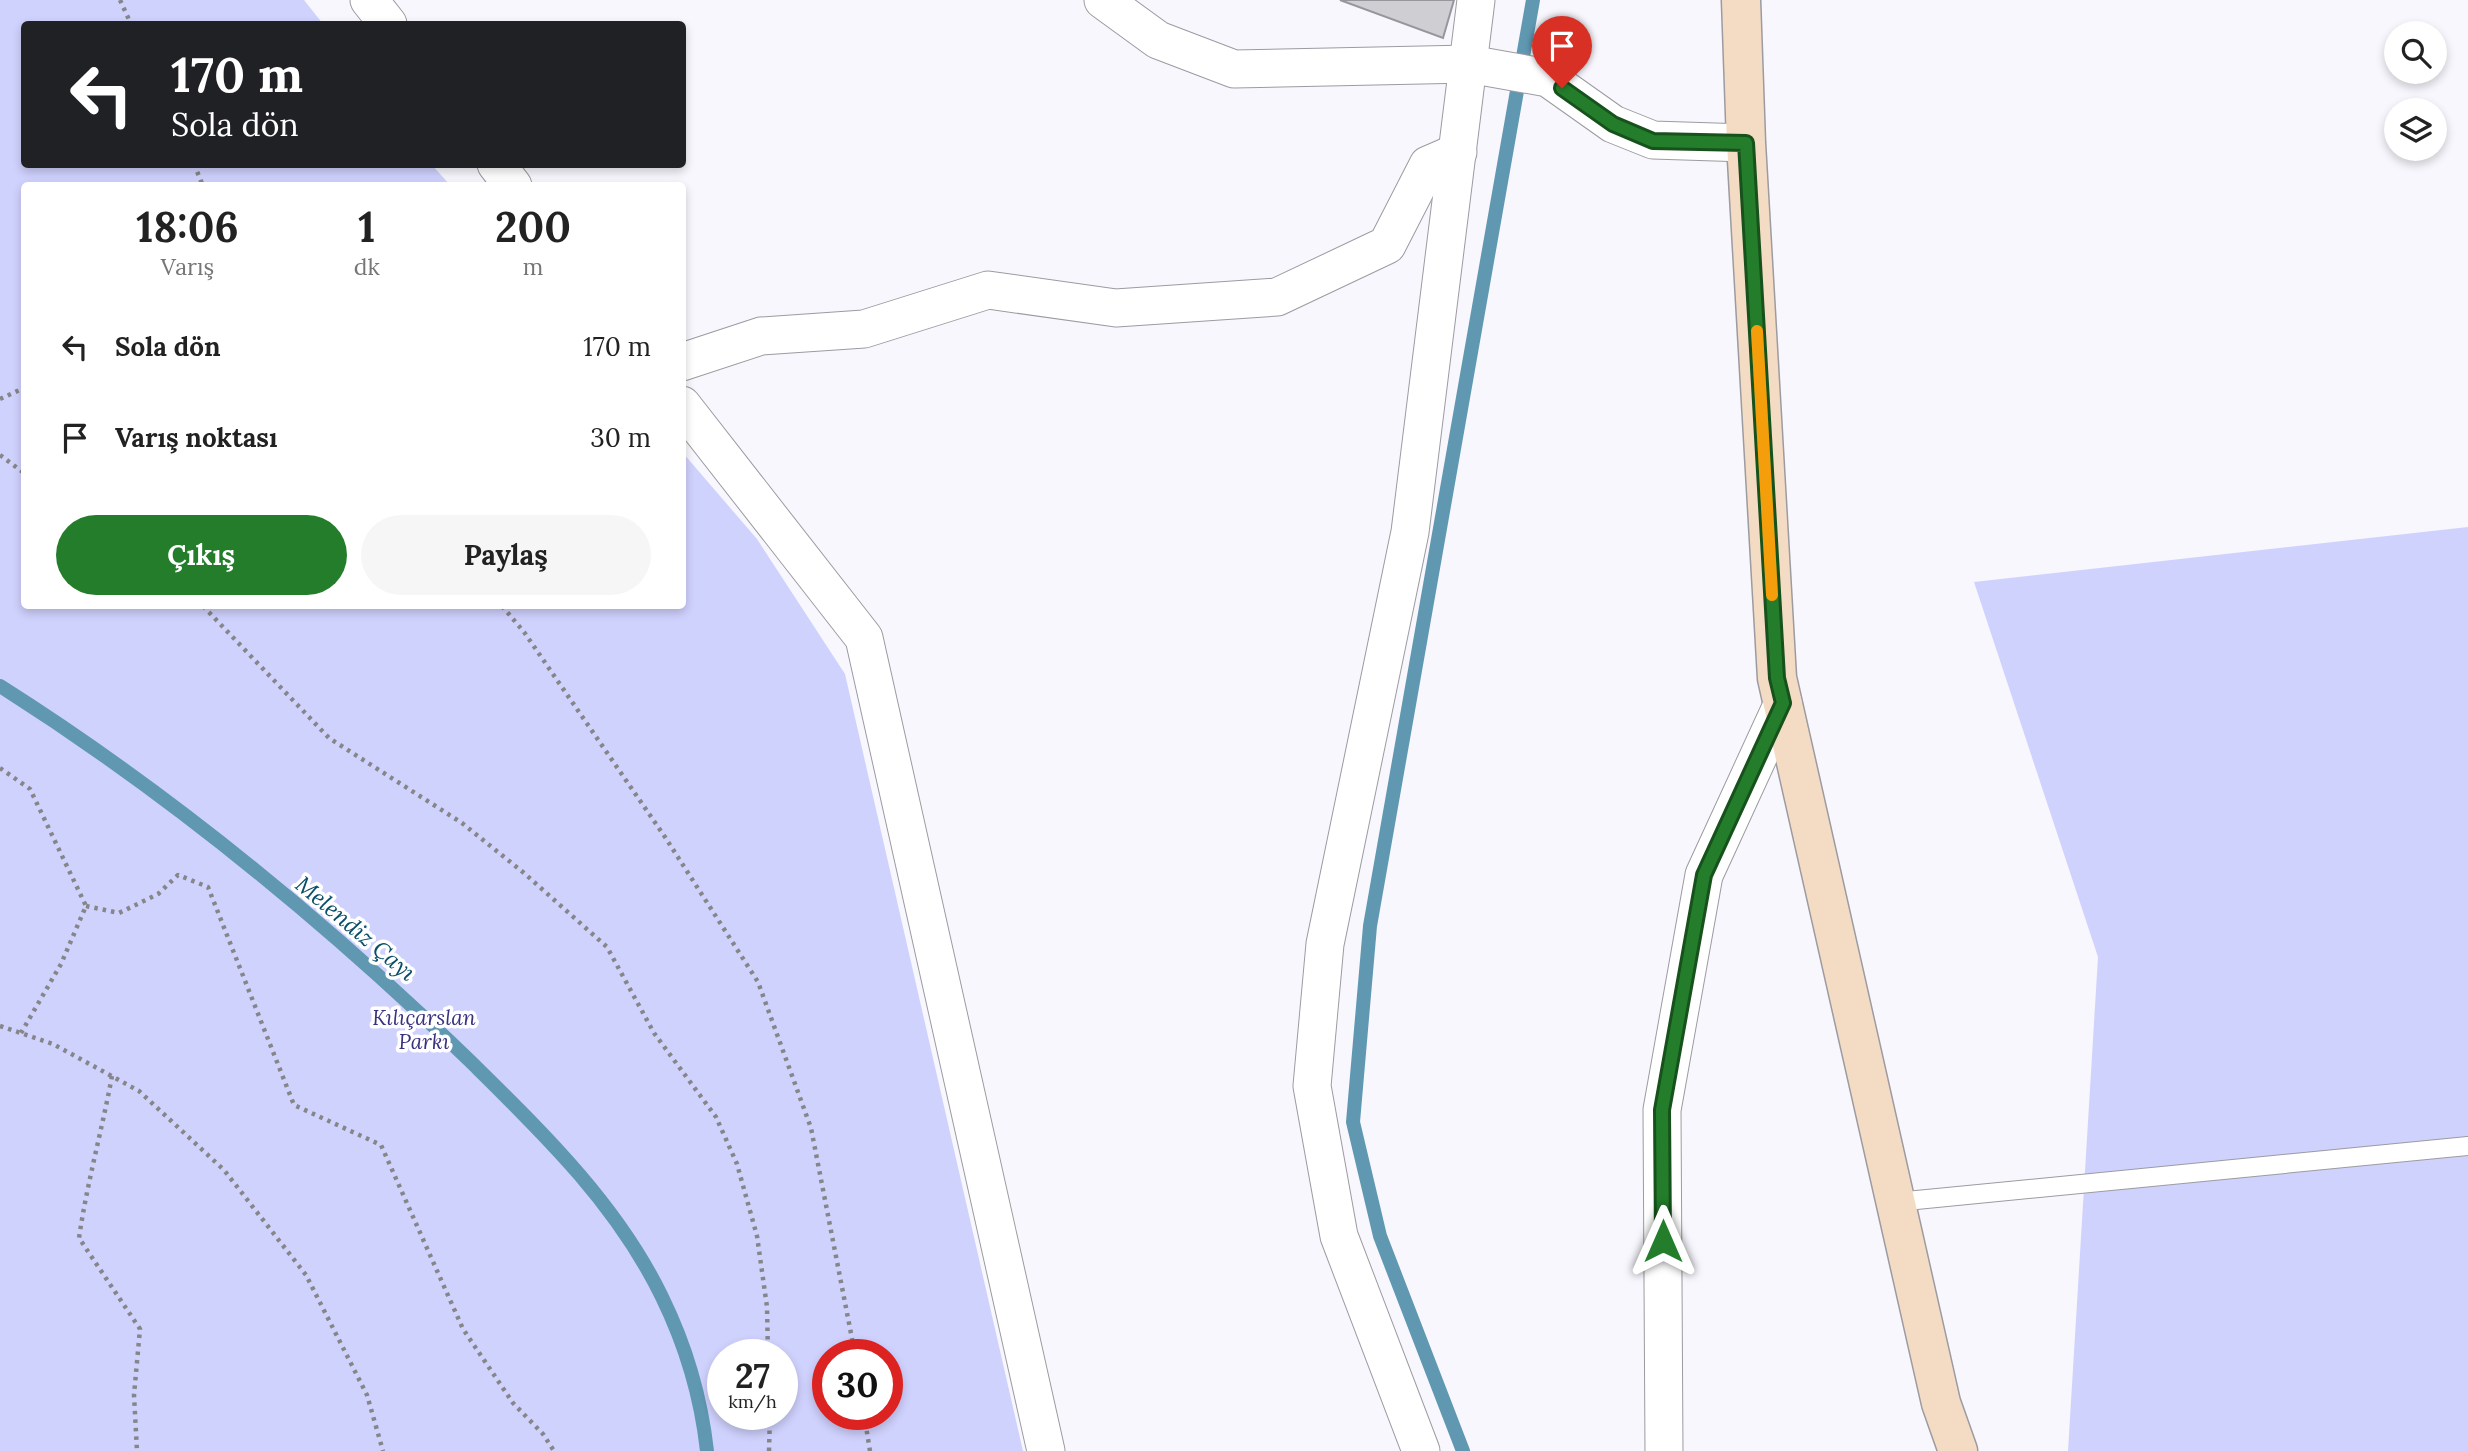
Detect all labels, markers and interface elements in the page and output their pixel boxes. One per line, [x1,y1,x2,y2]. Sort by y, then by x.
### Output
pin [1532,16,1592,88]
map controls [2384,21,2447,161]
button: search [2384,21,2447,84]
icon: arrive [1543,27,1581,65]
text: 170 m [171,43,303,105]
icon: left [56,49,147,140]
button: layers [2384,98,2447,161]
text: Sola dön [171,104,299,145]
text: 18:06 [136,200,239,254]
text: 1 [358,200,375,254]
text: 200 [495,200,571,254]
text: Varış [161,252,214,281]
text: dk [354,252,380,281]
text: m [523,252,543,281]
icon: left [56,328,94,366]
text: Sola dön [115,330,221,363]
text: 170 m [583,330,651,363]
icon: arrive [56,419,94,457]
text: Varış noktası [115,421,277,454]
text: 30 m [590,421,651,454]
button: Çıkış [56,515,347,595]
button: Paylaş [361,515,651,595]
water label: Melendiz Çayı [290,869,422,987]
park label: Kılıçarslan Parkı [372,1004,476,1055]
position arrow [1626,1204,1700,1278]
speed limit sign: 30 [812,1339,903,1430]
text: 27 [735,1353,770,1398]
text: km/h [728,1390,777,1413]

